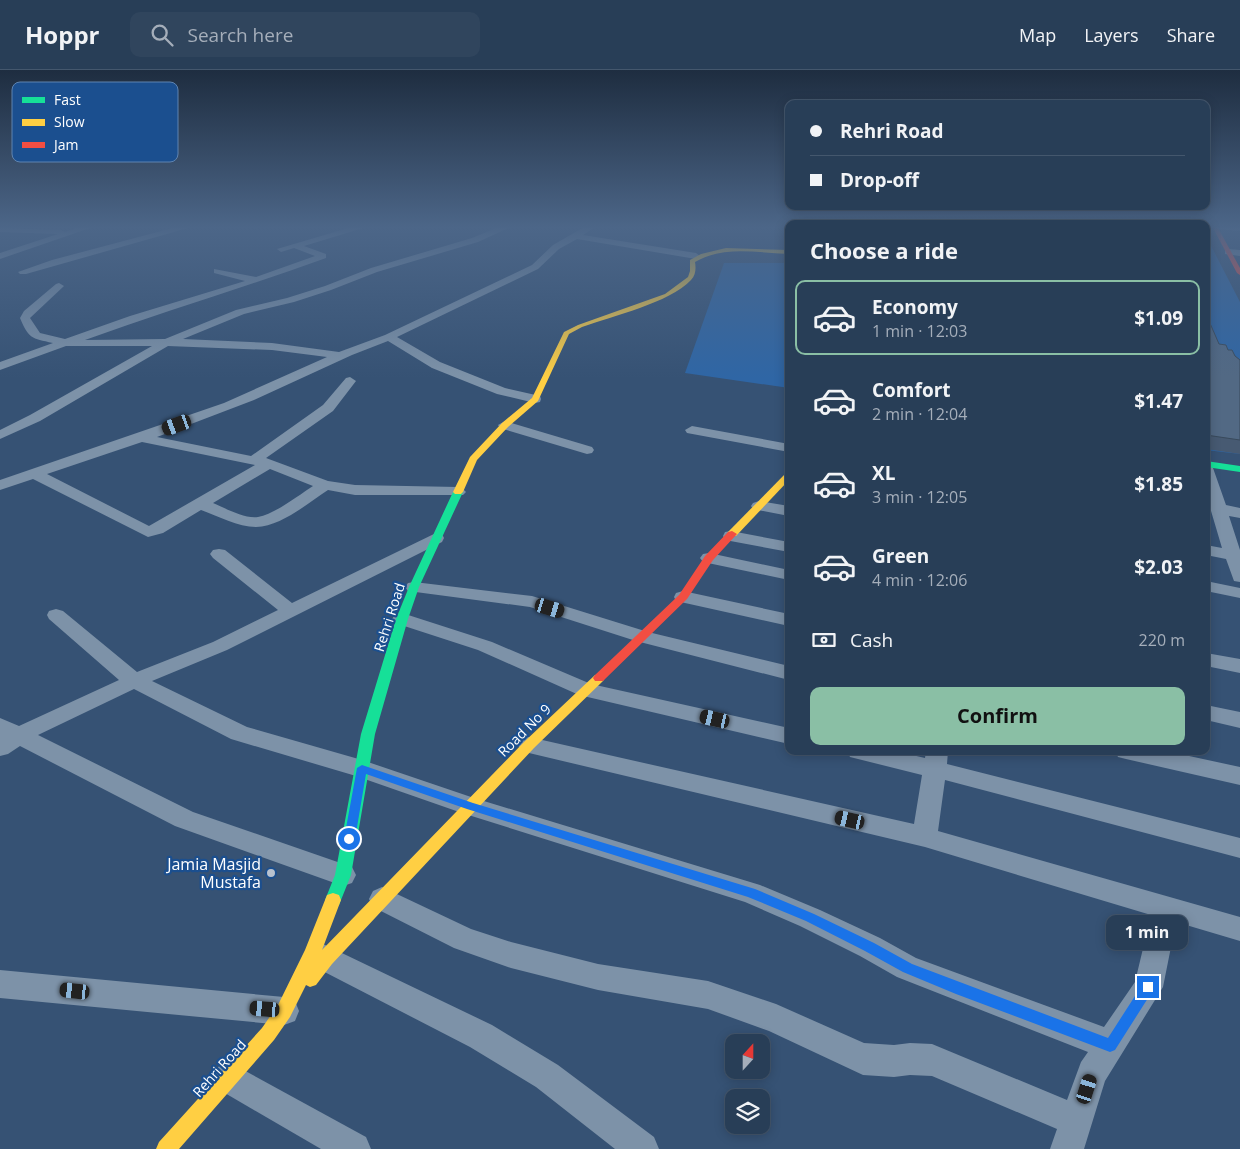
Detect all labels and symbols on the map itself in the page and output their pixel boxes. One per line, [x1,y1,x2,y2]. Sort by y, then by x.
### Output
legend [12,82,178,162]
text: Fast [54,90,81,109]
text: Slow [54,112,85,131]
text: Jam [52,135,79,154]
car [160,413,193,437]
street label: Rehri Road [369,580,409,654]
car [533,596,566,620]
street label: Road No 9 [493,699,555,761]
car [698,708,731,730]
car [833,809,866,831]
route start [338,828,360,850]
place label: Jamia Masjid Mustafa [165,853,261,893]
marker: Jamia Masjid Mustafa [265,867,277,879]
callout: 1 min [1107,914,1189,950]
route end [1137,976,1159,998]
car [59,982,90,1000]
car [249,1000,280,1018]
north arrow [725,1034,770,1079]
street label: Rehri Road [188,1035,250,1101]
car [1075,1072,1098,1106]

